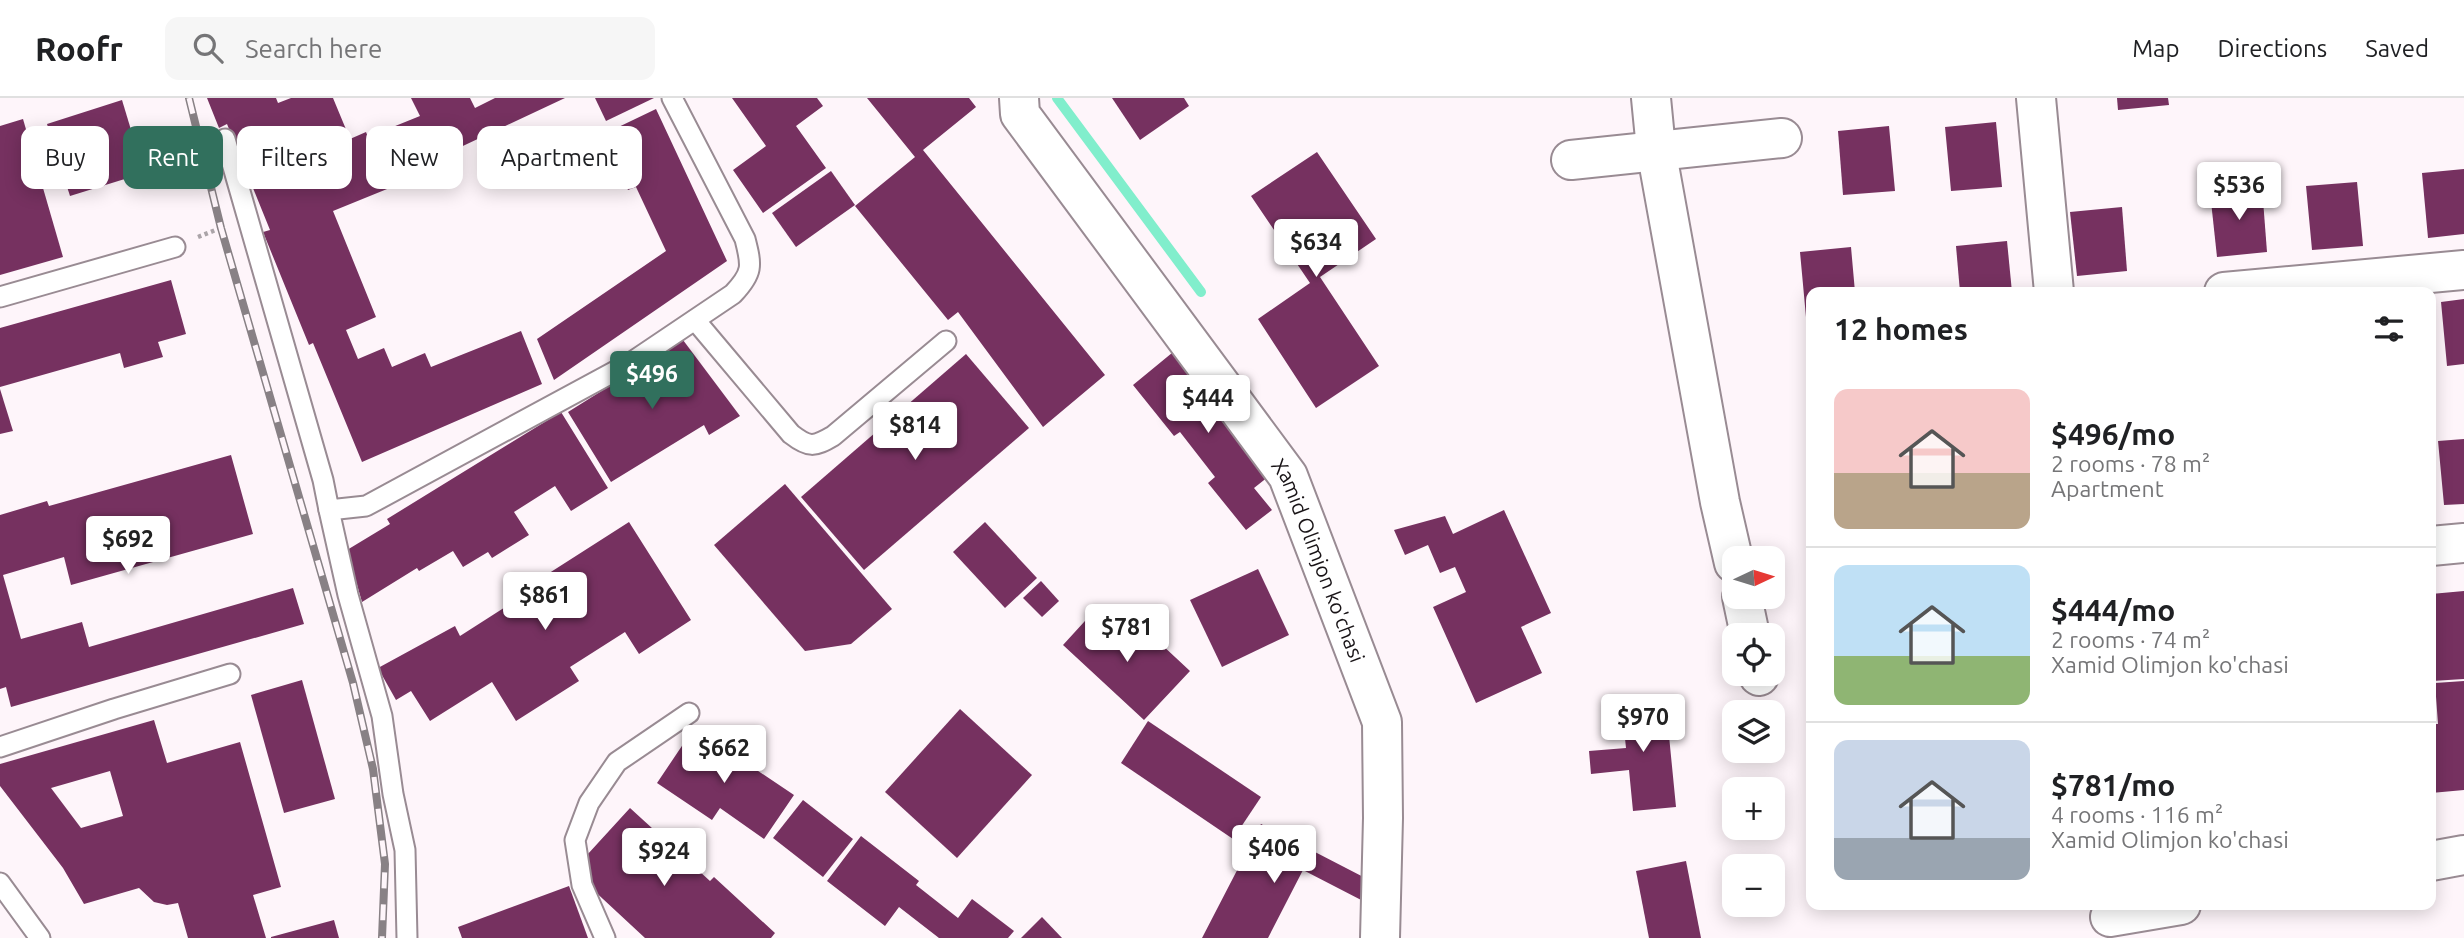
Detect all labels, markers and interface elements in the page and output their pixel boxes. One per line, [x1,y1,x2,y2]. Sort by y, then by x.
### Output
search box [165,17,655,80]
icon: search [189,29,227,67]
text: Roofr [35,30,123,67]
text: Search here [245,34,382,63]
text: Map [2132,35,2179,62]
text: Directions [2217,35,2327,62]
text: Saved [2365,35,2429,62]
chip: Buy [21,126,109,189]
chip: Rent [123,126,223,189]
chip: Filters [237,126,352,189]
chip: New [366,126,463,189]
chip: Apartment [477,126,642,189]
pin: $536 [2198,162,2280,222]
text: $536 [2213,172,2265,197]
pin: $634 [1275,220,1357,279]
text: $634 [1290,229,1342,254]
icon: filters [2370,310,2408,348]
text: 12 homes [1834,312,1968,346]
pin: $496 [611,352,693,411]
text: $496 [626,361,678,386]
pin: $444 [1167,376,1249,435]
text: $444 [1182,385,1234,410]
pin: $814 [874,402,956,462]
text: $814 [889,412,941,437]
icon: home [1890,417,1974,501]
text: $496/mo [2051,417,2175,451]
text: 2 rooms · 78 m² [2051,451,2210,476]
street label: Xamid Olimjon ko'chasi [1267,454,1370,665]
text: Apartment [2051,476,2164,501]
pin: $692 [87,517,169,576]
text: $692 [102,526,154,551]
north arrow [1722,546,1785,609]
map controls [1722,546,1785,917]
pin: $861 [504,573,586,632]
text: $861 [519,582,571,607]
icon: home [1890,593,1974,677]
text: $444/mo [2051,593,2175,627]
pin: $781 [1086,604,1168,664]
text: $781 [1101,614,1153,639]
button: locate [1722,623,1785,686]
text: 2 rooms · 74 m² [2051,627,2210,652]
text: Xamid Olimjon ko'chasi [2051,652,2289,677]
pin: $970 [1602,694,1684,754]
button: layers [1722,700,1785,763]
text: $970 [1617,704,1669,729]
pin: $662 [683,726,765,785]
text: $662 [698,735,750,760]
icon: home [1890,768,1974,852]
text: $781/mo [2051,768,2175,802]
button: + [1722,777,1785,840]
text: 4 rooms · 116 m² [2051,802,2223,827]
pin: $406 [1233,826,1315,885]
text: Xamid Olimjon ko'chasi [2051,827,2289,852]
pin: $924 [623,828,705,888]
text: $406 [1248,835,1300,860]
text: $924 [638,838,690,863]
button: − [1722,854,1785,917]

